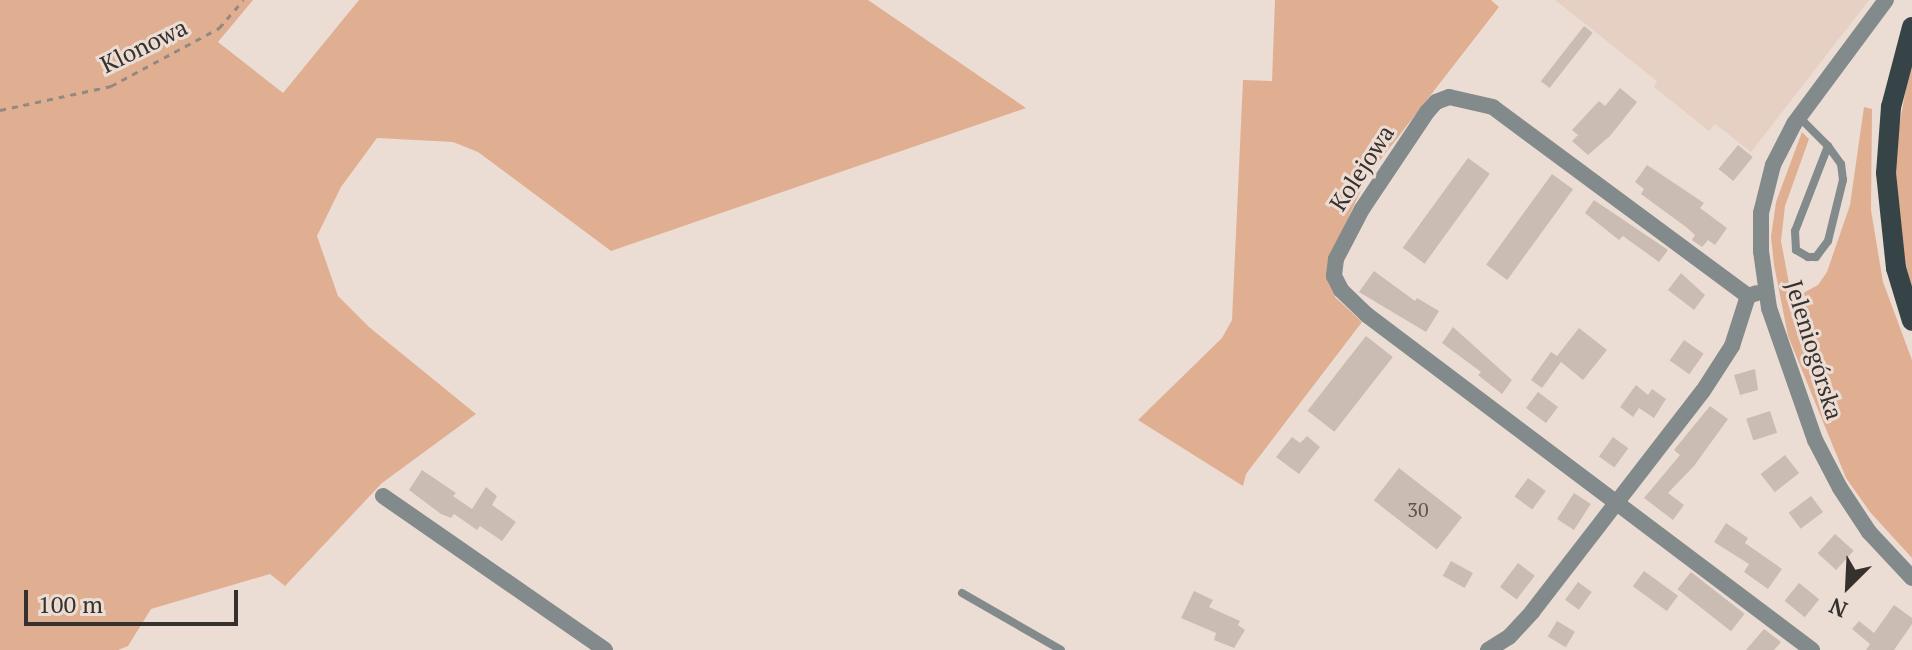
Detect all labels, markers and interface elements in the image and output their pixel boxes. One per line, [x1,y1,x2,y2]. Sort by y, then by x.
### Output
street label: Klonowa [96,13,192,79]
street label: Kolejowa [1324,120,1400,216]
street label: Jeleniogórska [1779,277,1849,423]
house number: 30 [1407,497,1429,521]
north arrow [1808,546,1888,626]
scale bar [28,574,242,624]
text: 100 m [38,588,103,620]
text: N [1825,592,1852,625]

